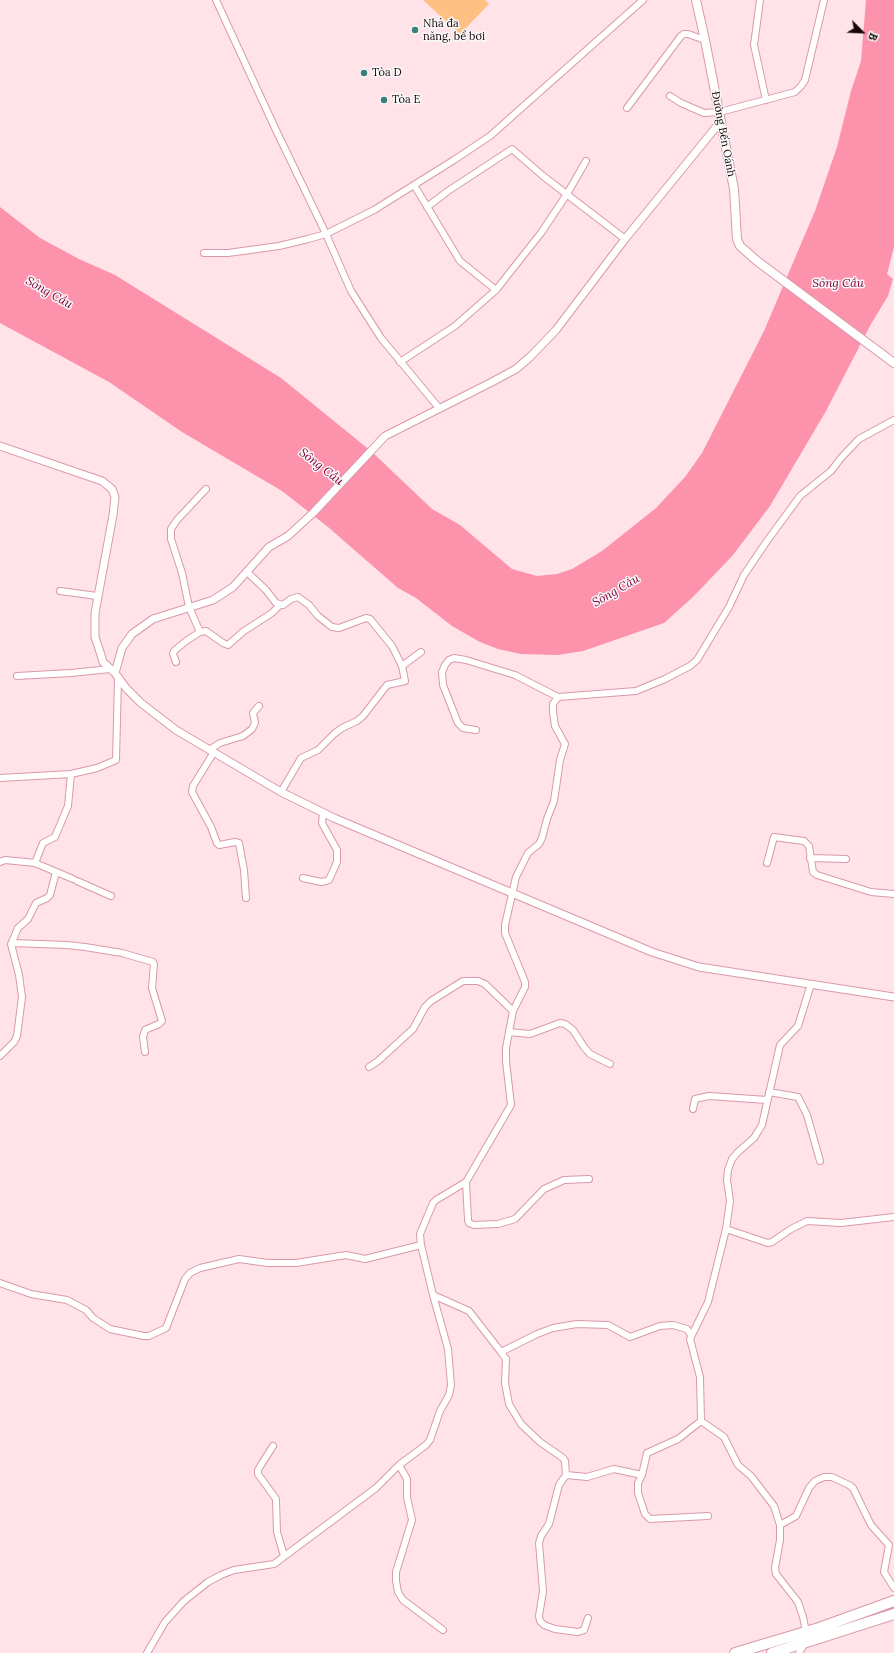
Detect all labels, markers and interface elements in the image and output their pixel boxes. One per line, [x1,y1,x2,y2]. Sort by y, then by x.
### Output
north arrow [842,12,882,52]
place label: Nhà đa năng, bể bơi [423,17,485,43]
marker: Nhà đa năng, bể bơi [410,25,420,35]
text: B [865,31,881,43]
place label: Tòa D [372,66,402,80]
marker: Tòa D [359,68,369,78]
street label: Đường Bến Oánh [708,90,738,178]
place label: Tòa E [392,93,420,107]
marker: Tòa E [379,95,389,105]
water label: Sông Cầu [23,274,75,312]
water label: Sông Cầu [812,277,864,291]
water label: Sông Cầu [296,445,346,489]
water label: Sông Cầu [590,572,642,610]

